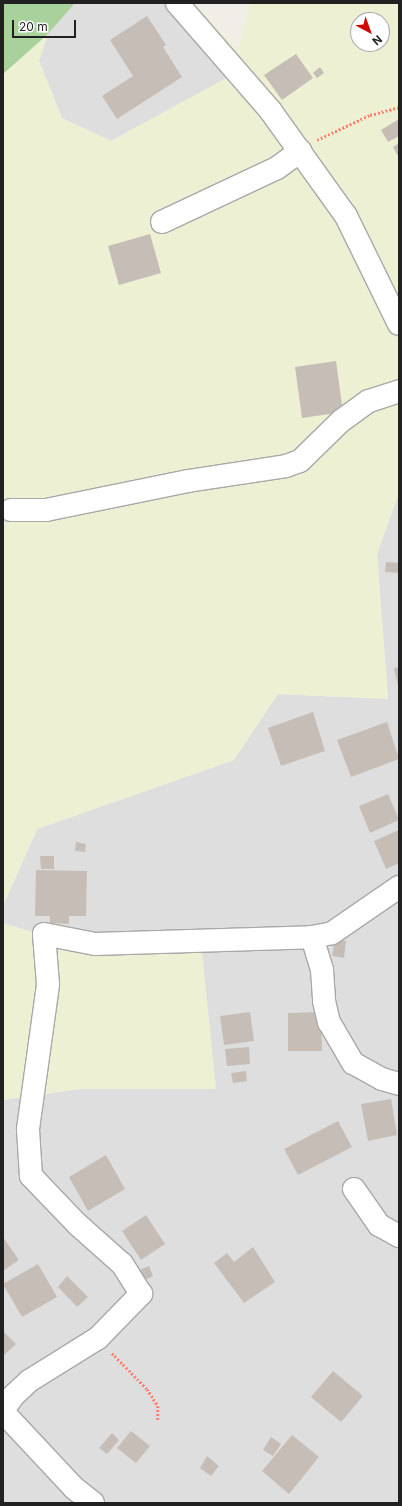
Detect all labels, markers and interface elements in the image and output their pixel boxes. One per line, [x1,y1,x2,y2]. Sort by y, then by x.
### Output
scale bar [14,12,78,38]
north arrow [350,12,390,52]
text: 20 m [19,19,48,34]
text: N [369,32,385,48]

